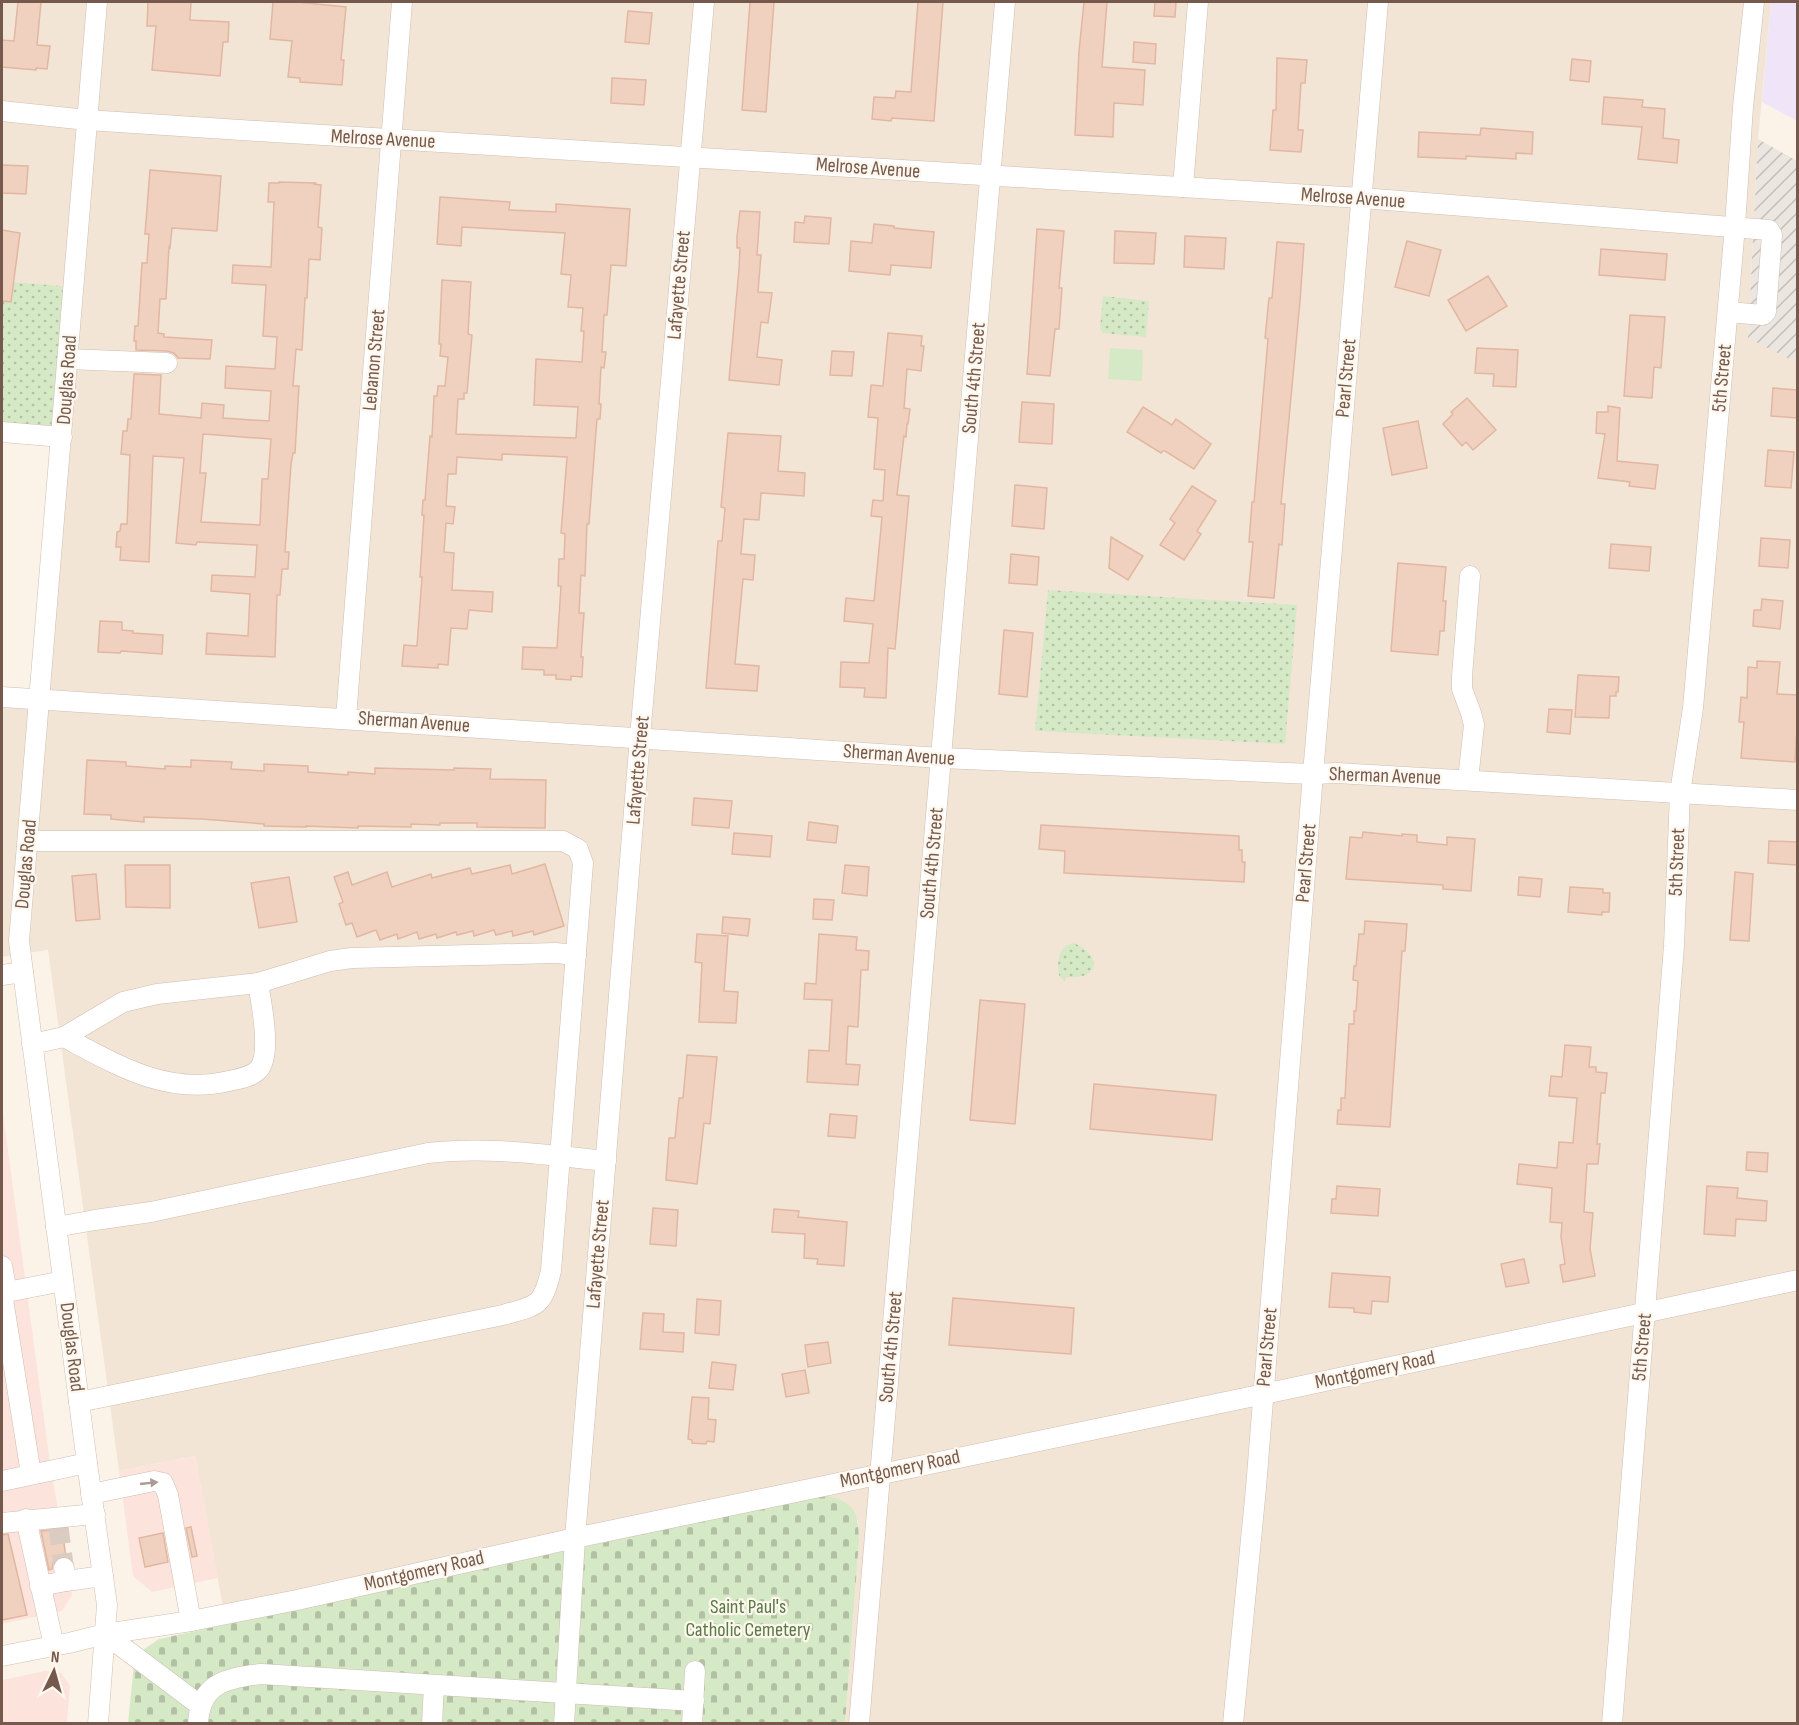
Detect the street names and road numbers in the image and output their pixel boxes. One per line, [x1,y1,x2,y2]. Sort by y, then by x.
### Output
street label: Melrose Avenue [330,124,436,154]
street label: Melrose Avenue [815,152,921,184]
street label: Melrose Avenue [1300,182,1406,214]
street label: Lafayette Street [662,230,696,340]
street label: Lebanon Street [358,308,390,412]
street label: South 4th Street [957,321,991,435]
street label: Douglas Road [52,334,82,426]
street label: Pearl Street [1331,338,1361,418]
street label: 5th Street [1707,343,1737,413]
street label: Sherman Avenue [357,706,471,738]
street label: Lafayette Street [621,715,655,825]
street label: Sherman Avenue [842,739,956,771]
street label: Sherman Avenue [1329,762,1441,790]
street label: South 4th Street [915,806,949,920]
street label: Douglas Road [10,818,42,910]
street label: Pearl Street [1291,823,1321,903]
street label: 5th Street [1664,828,1690,896]
street label: Lafayette Street [581,1199,615,1309]
street label: South 4th Street [874,1290,908,1404]
street label: Douglas Road [55,1301,89,1393]
street label: Pearl Street [1252,1307,1282,1387]
street label: 5th Street [1627,1312,1657,1382]
street label: Montgomery Road [1313,1346,1437,1394]
street label: Montgomery Road [838,1445,962,1493]
street label: Montgomery Road [362,1546,486,1596]

